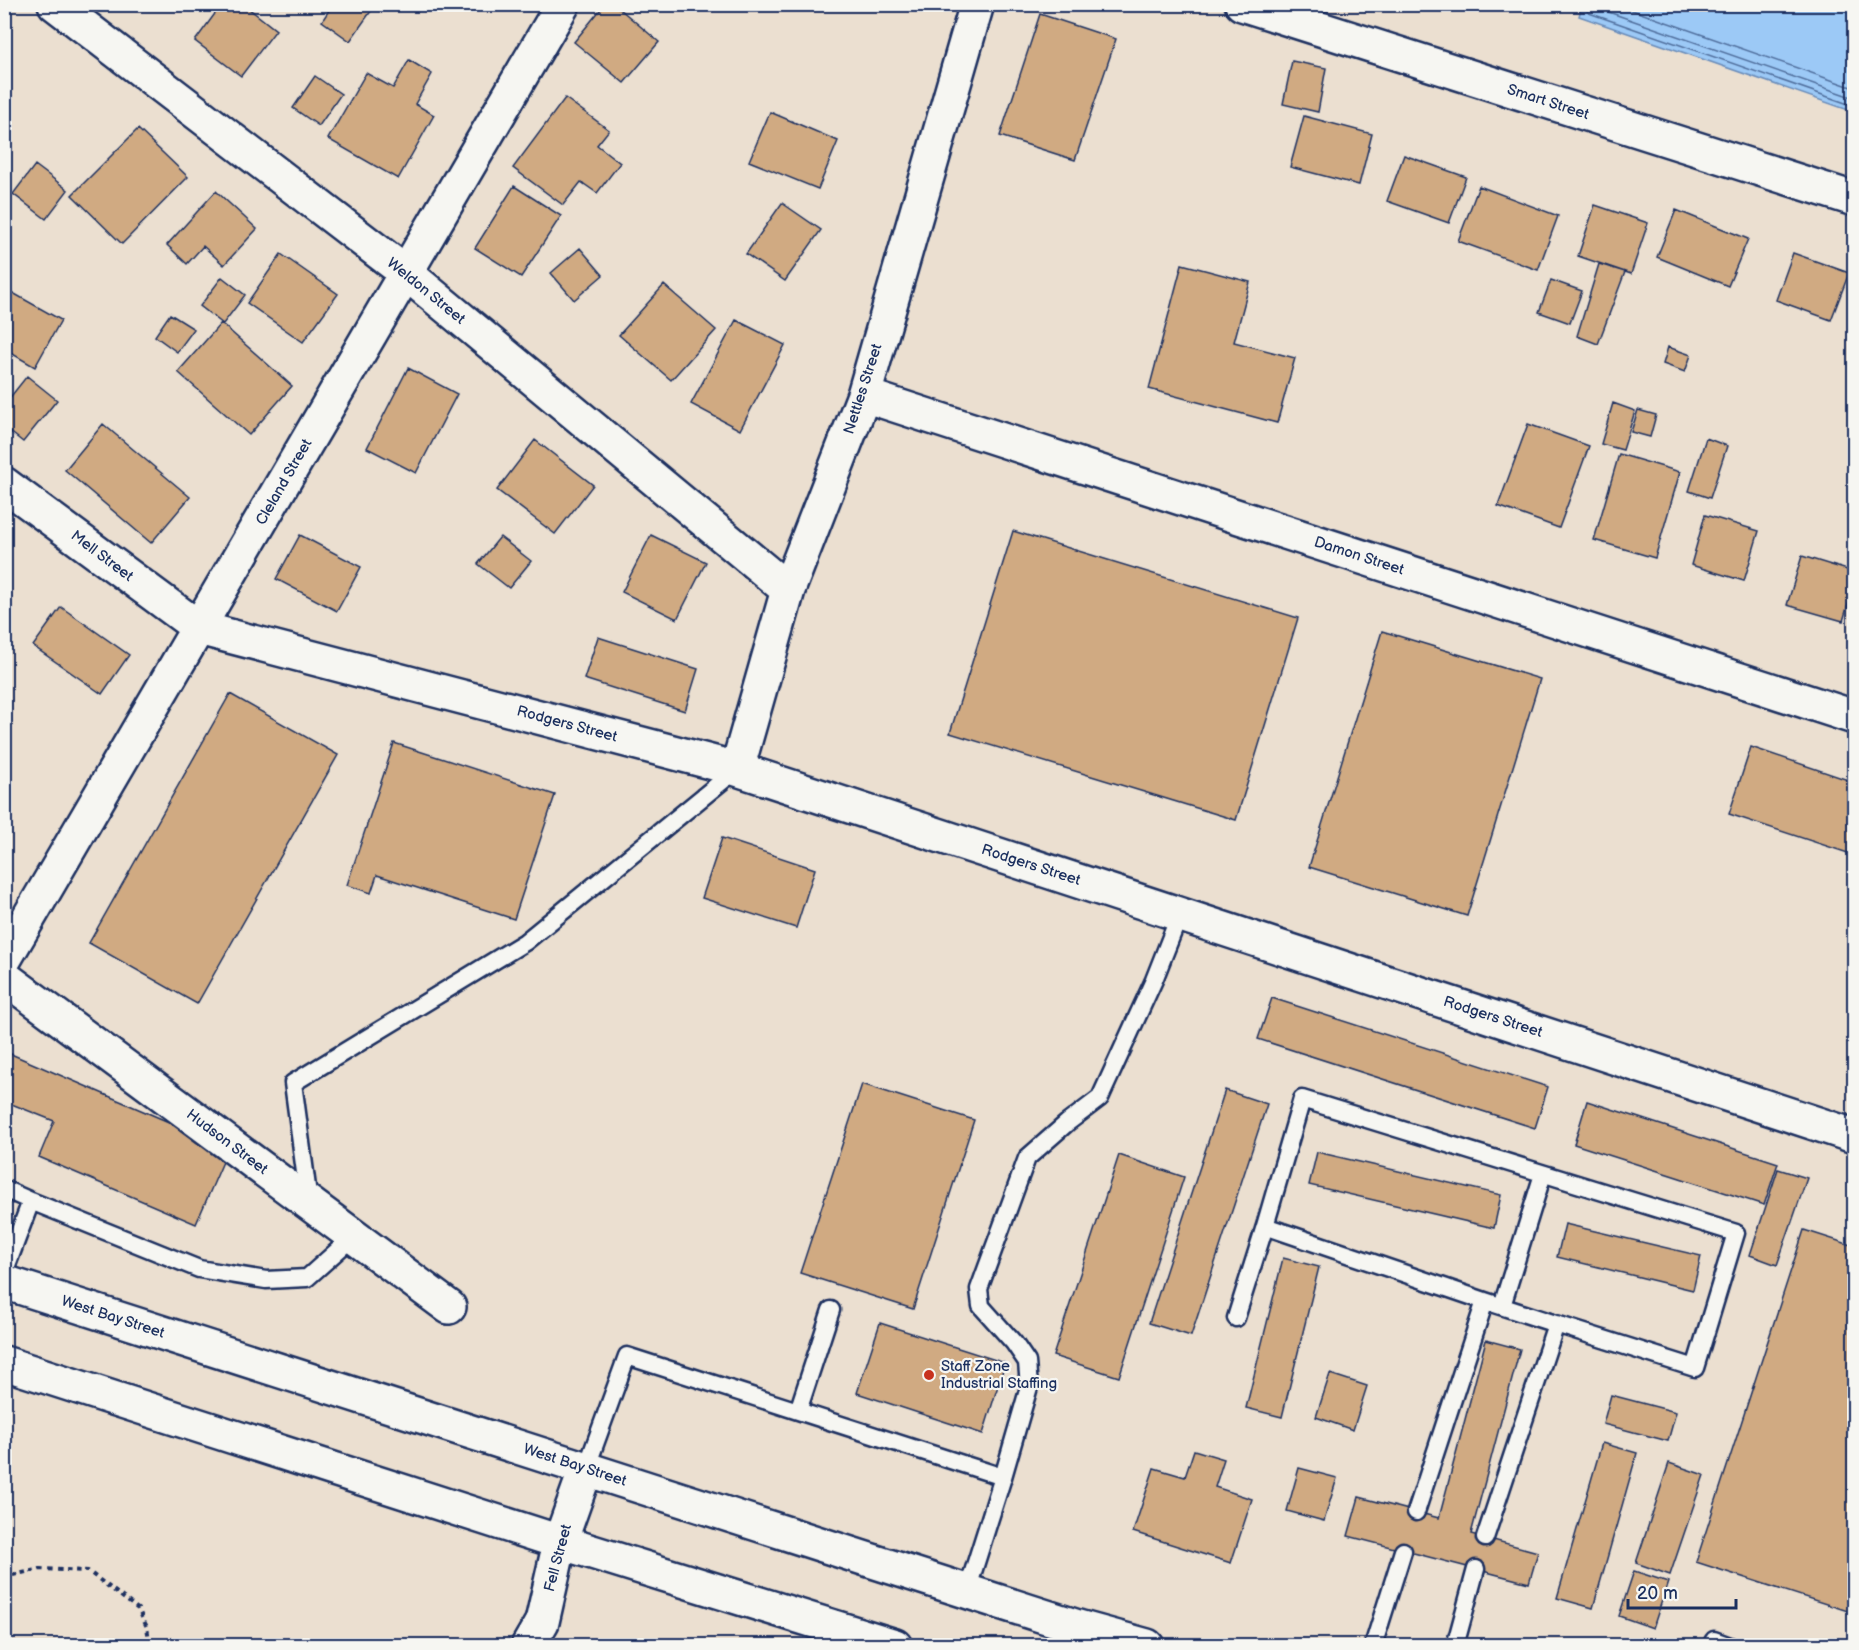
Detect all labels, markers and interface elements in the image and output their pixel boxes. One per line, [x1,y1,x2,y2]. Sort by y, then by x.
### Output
street label: Smart Street [1505,80,1592,124]
street label: Weldon Street [383,254,469,329]
street label: Nettles Street [839,341,887,437]
street label: Cleland Street [252,435,317,529]
street label: Mell Street [67,526,137,586]
street label: Damon Street [1312,533,1407,580]
street label: Rodgers Street [515,701,620,747]
street label: Rodgers Street [979,840,1083,890]
street label: Rodgers Street [1441,992,1545,1042]
street label: Hudson Street [182,1105,272,1179]
street label: West Bay Street [59,1291,167,1343]
place label: Staff Zone Industrial Staffing [941,1357,1057,1393]
marker: Staff Zone Industrial Staffing [922,1368,936,1382]
street label: West Bay Street [521,1439,629,1491]
street label: Fell Street [540,1522,576,1594]
scale bar [1628,1572,1736,1610]
text: 20 m [1637,1583,1678,1604]

